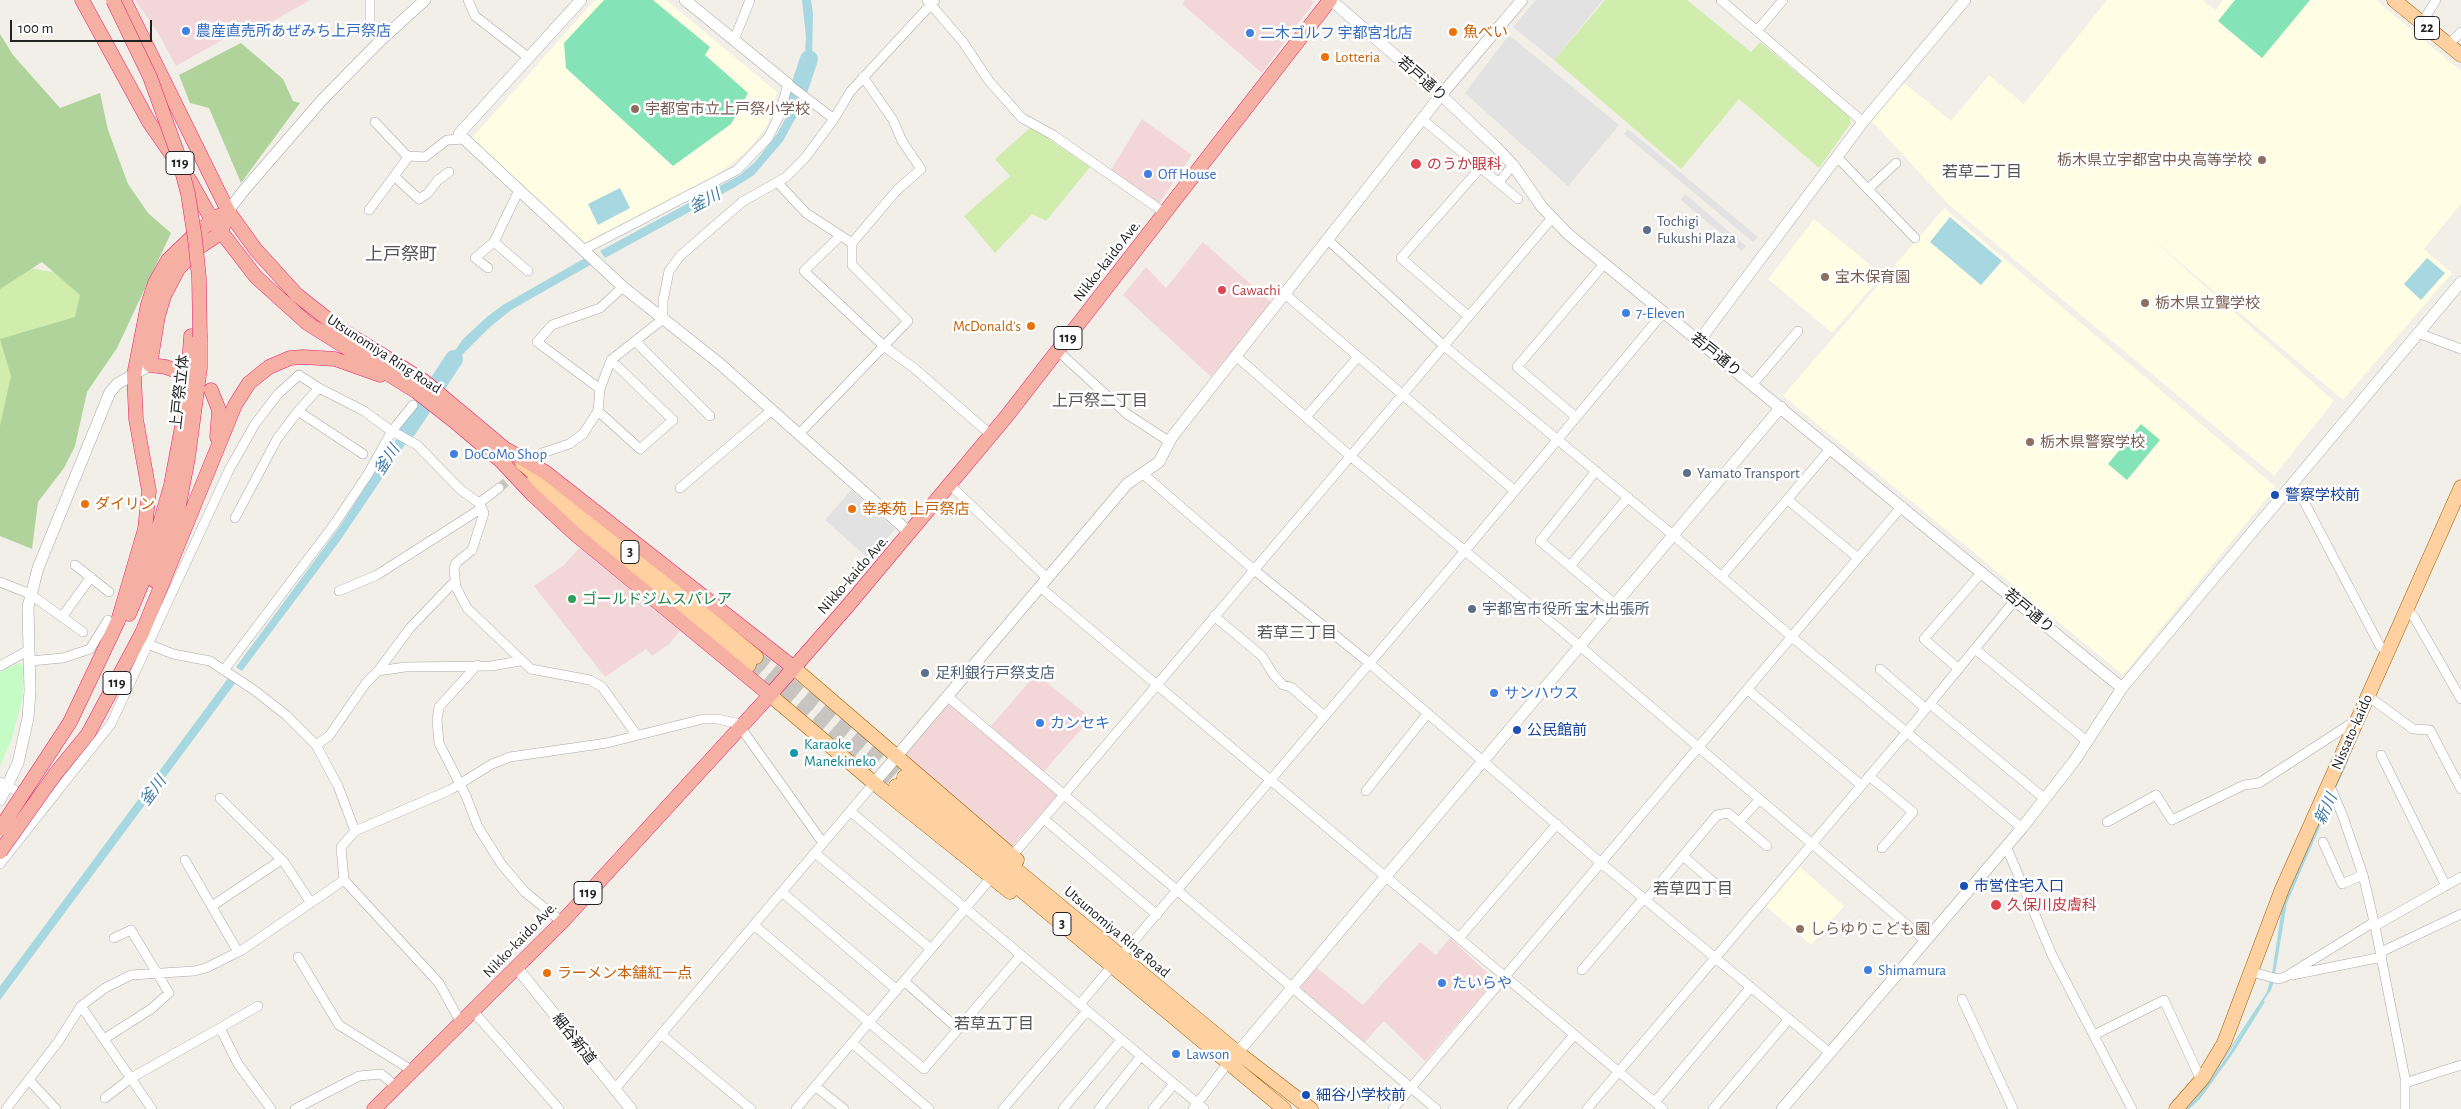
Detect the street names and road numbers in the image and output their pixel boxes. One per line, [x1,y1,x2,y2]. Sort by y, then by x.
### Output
road number: 22 [2414,16,2440,40]
street label: 若戸通り [1393,53,1451,105]
road number: 119 [166,152,194,174]
street label: Nikko-kaido Ave. [1070,217,1144,305]
street label: Utsunomiya Ring Road [323,310,445,398]
road number: 119 [1054,326,1082,349]
street label: 若戸通り [1687,329,1745,381]
street label: 上戸祭立体 [167,354,193,430]
street label: Nikko-kaido Ave. [814,532,892,618]
road number: 3 [621,540,639,564]
street label: 若戸通り [2000,585,2058,637]
road number: 119 [103,671,131,694]
street label: Nissato-kaido [2327,691,2377,773]
road number: 119 [574,881,602,904]
street label: Utsunomiya Ring Road [1060,882,1174,982]
street label: Nikko-kaido Ave. [479,898,561,982]
road number: 3 [1053,912,1071,936]
street label: 細谷新道 [548,1010,600,1068]

